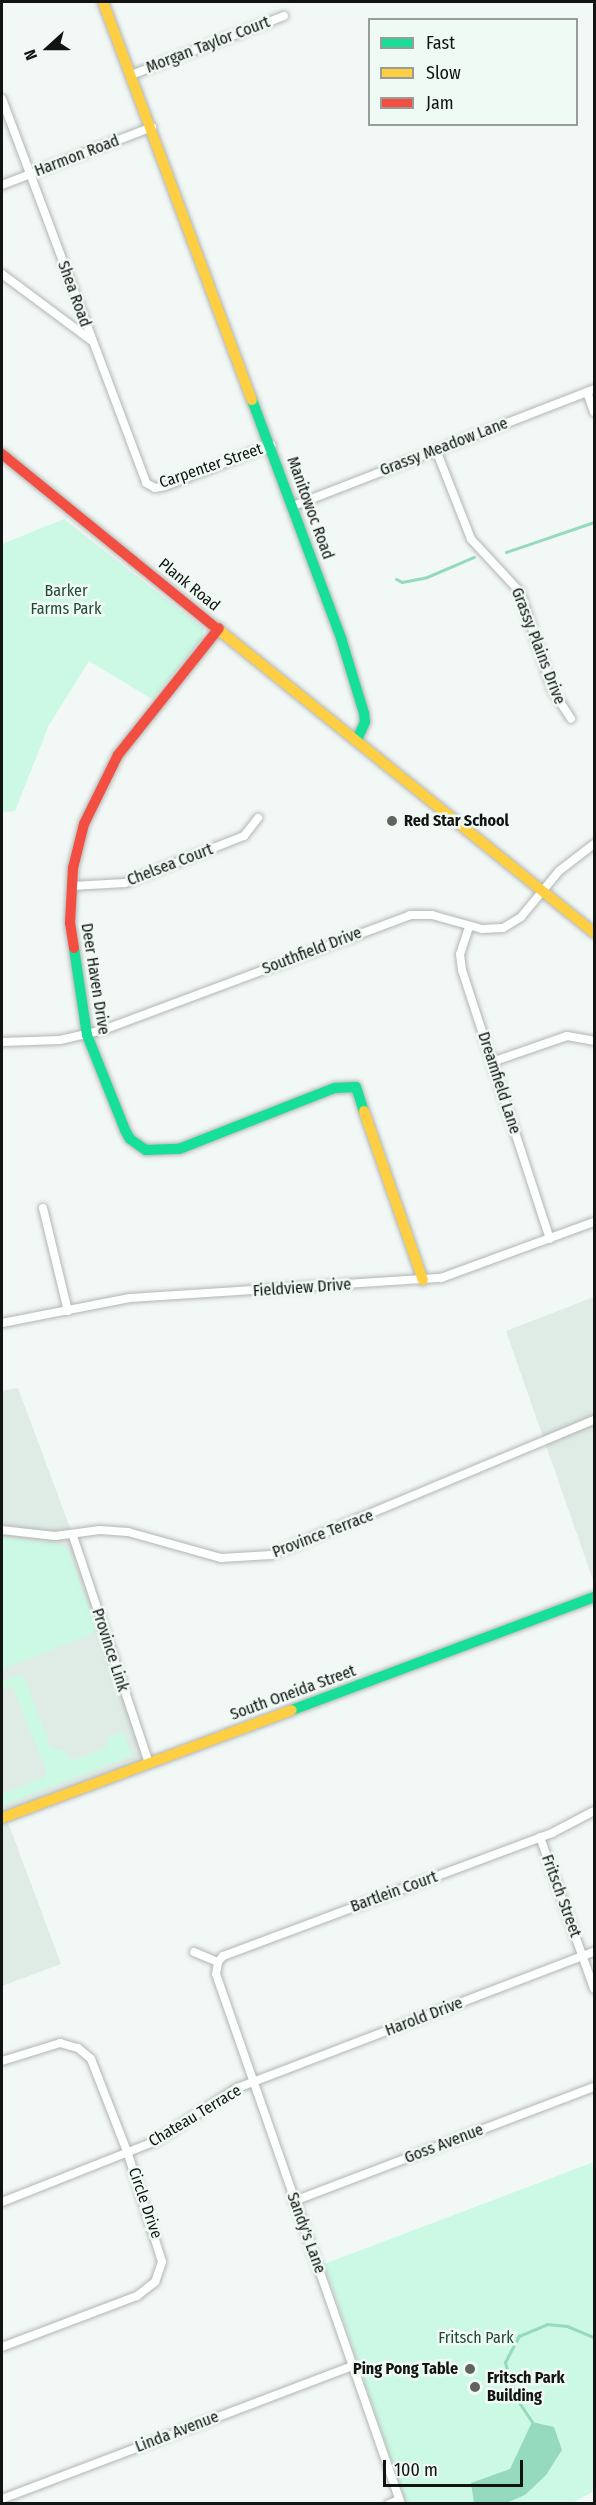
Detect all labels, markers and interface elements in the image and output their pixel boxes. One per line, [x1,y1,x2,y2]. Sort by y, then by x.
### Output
street label: Morgan Taylor Court [143,13,273,77]
north arrow [18,18,78,78]
legend [368,18,578,126]
text: Fast [426,32,455,54]
text: N [20,47,41,63]
text: Slow [426,62,461,84]
text: Jam [426,92,454,114]
street label: Harmon Road [32,131,122,181]
street label: Shea Road [53,258,95,330]
street label: Grassy Meadow Lane [377,414,511,480]
street label: Carpenter Street [157,439,265,493]
street label: Manitowoc Road [283,454,337,562]
street label: Plank Road [155,555,223,615]
park label: Barker Farms Park [31,581,101,619]
street label: Grassy Plains Drive [507,585,569,707]
place label: Red Star School [404,811,509,831]
marker: Red Star School [385,814,399,828]
street label: Chelsea Court [124,840,216,890]
street label: Deer Haven Drive [77,922,113,1036]
street label: Southfield Drive [260,923,364,979]
street label: Dreamfield Lane [473,1030,525,1136]
street label: Fieldview Drive [252,1275,352,1301]
street label: Province Terrace [270,1506,376,1562]
street label: Province Link [88,1606,132,1694]
street label: South Oneida Street [228,1661,358,1725]
street label: Fritsch Street [537,1852,585,1940]
street label: Bartlein Court [348,1867,440,1917]
street label: Harold Drive [383,1993,465,2041]
street label: Chateau Terrace [145,2081,245,2151]
street label: Goss Avenue [402,2120,486,2168]
street label: Circle Drive [124,2165,166,2241]
street label: Sandy's Lane [282,2190,330,2276]
park label: Fritsch Park [438,2328,514,2348]
place label: Ping Pong Table [353,2359,458,2379]
marker: Ping Pong Table [463,2362,477,2376]
place label: Fritsch Park Building [487,2368,565,2406]
marker: Fritsch Park Building [468,2380,482,2394]
street label: Linda Avenue [133,2407,221,2457]
scale bar [386,2448,526,2486]
text: 100 m [394,2459,438,2481]

